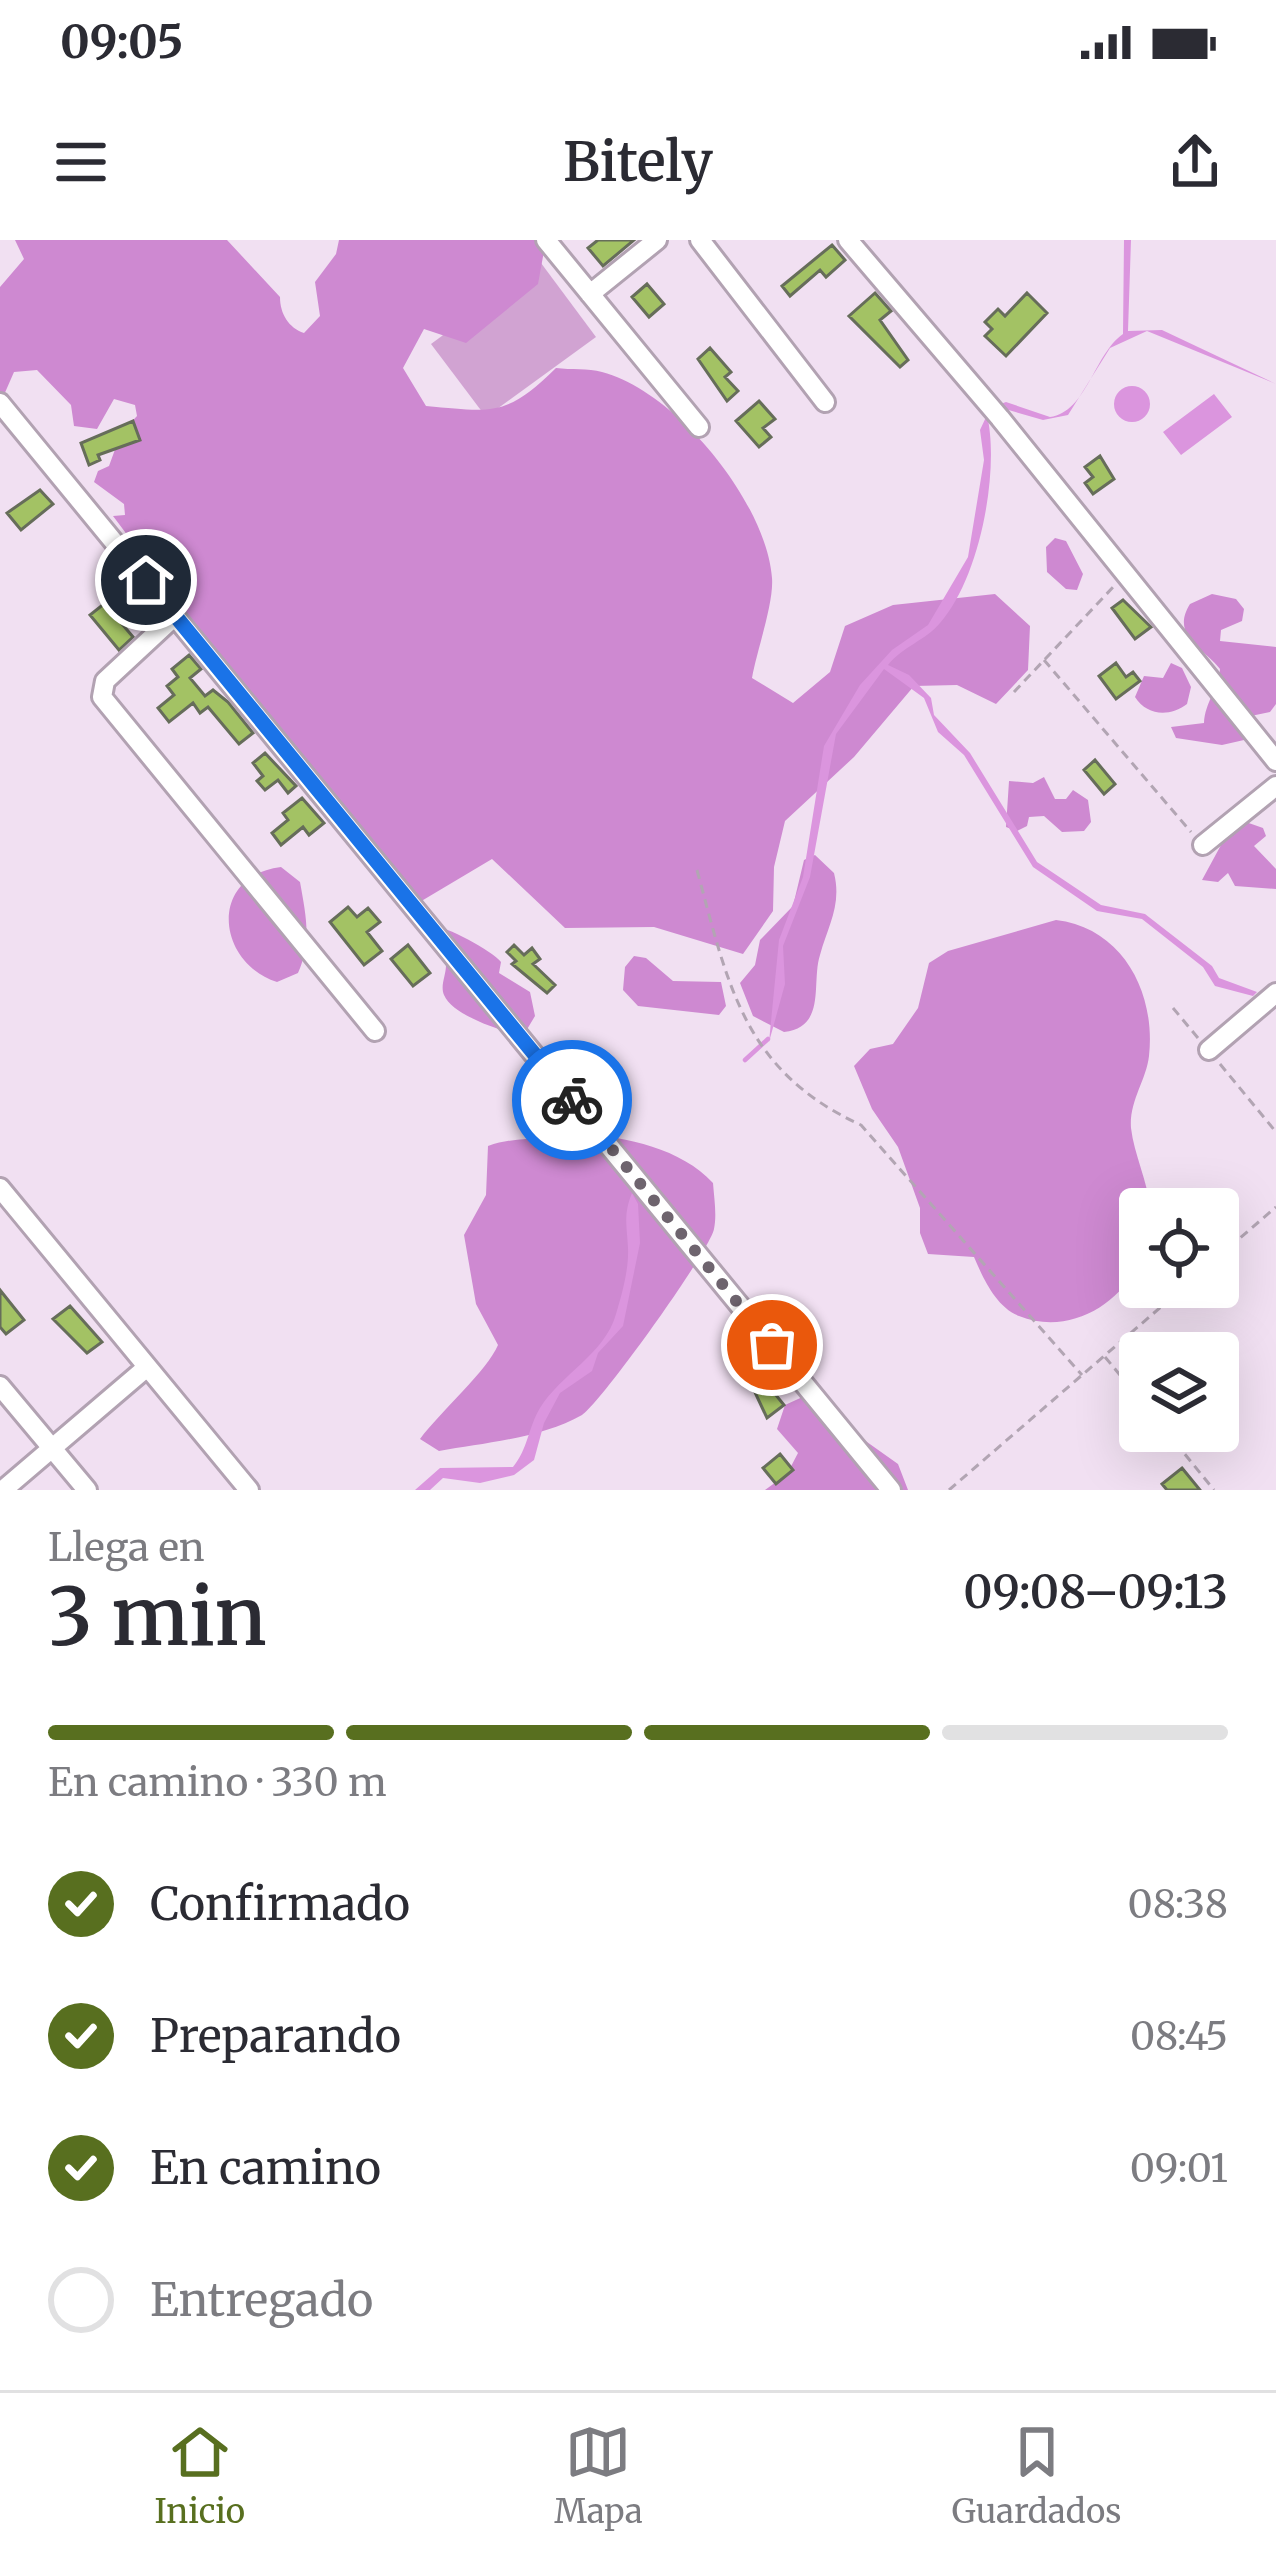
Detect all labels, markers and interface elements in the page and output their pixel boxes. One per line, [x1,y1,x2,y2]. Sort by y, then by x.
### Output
text: 09:05 [60,14,183,70]
text: Bitely [563,128,713,196]
icon: menu [48,129,114,195]
icon: share [1162,129,1228,195]
pin [95,529,197,631]
icon: home [113,547,179,613]
courier [512,1040,632,1160]
icon: bike [539,1067,605,1133]
map controls [1119,1188,1239,1452]
button: locate [1119,1188,1239,1308]
pin [721,1294,823,1396]
icon: bag [739,1312,805,1378]
button: layers [1119,1332,1239,1452]
text: Llega en [48,1523,205,1572]
text: 09:08–09:13 [963,1564,1228,1620]
text: 3 min [48,1568,267,1666]
text: En camino · 330 m [48,1758,387,1807]
icon: check [48,1871,114,1937]
text: Confirmado [150,1876,410,1932]
text: 08:38 [1128,1880,1228,1929]
icon: check [48,2003,114,2069]
text: Preparando [150,2008,401,2064]
text: 08:45 [1130,2012,1228,2061]
icon: check [48,2135,114,2201]
text: En camino [150,2140,381,2196]
text: 09:01 [1130,2144,1228,2193]
text: Entregado [150,2272,373,2328]
tab: Inicio [155,2419,245,2532]
tab: Mapa [554,2419,643,2532]
tab: Guardados [952,2419,1121,2532]

